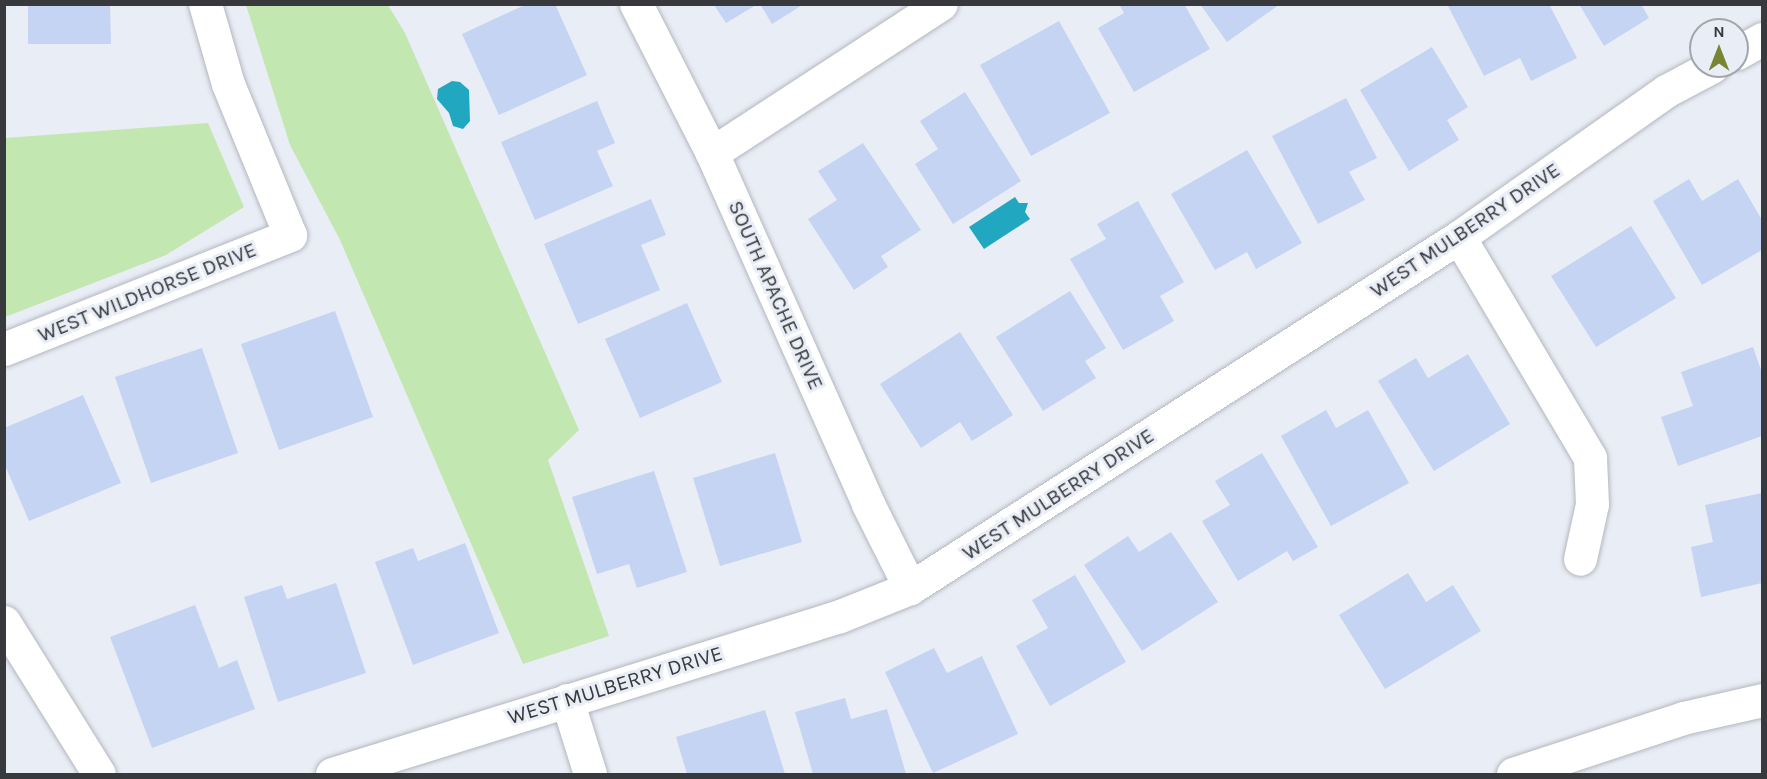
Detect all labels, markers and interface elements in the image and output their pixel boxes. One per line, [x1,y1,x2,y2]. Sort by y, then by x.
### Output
north arrow [1689,18,1749,78]
text: N [1713,22,1725,41]
street label: WEST MULBERRY DRIVE [1365,157,1565,303]
street label: SOUTH APACHE DRIVE [723,197,829,393]
street label: WEST WILDHORSE DRIVE [34,237,260,347]
street label: WEST MULBERRY DRIVE [957,423,1159,565]
street label: WEST MULBERRY DRIVE [505,640,725,730]

